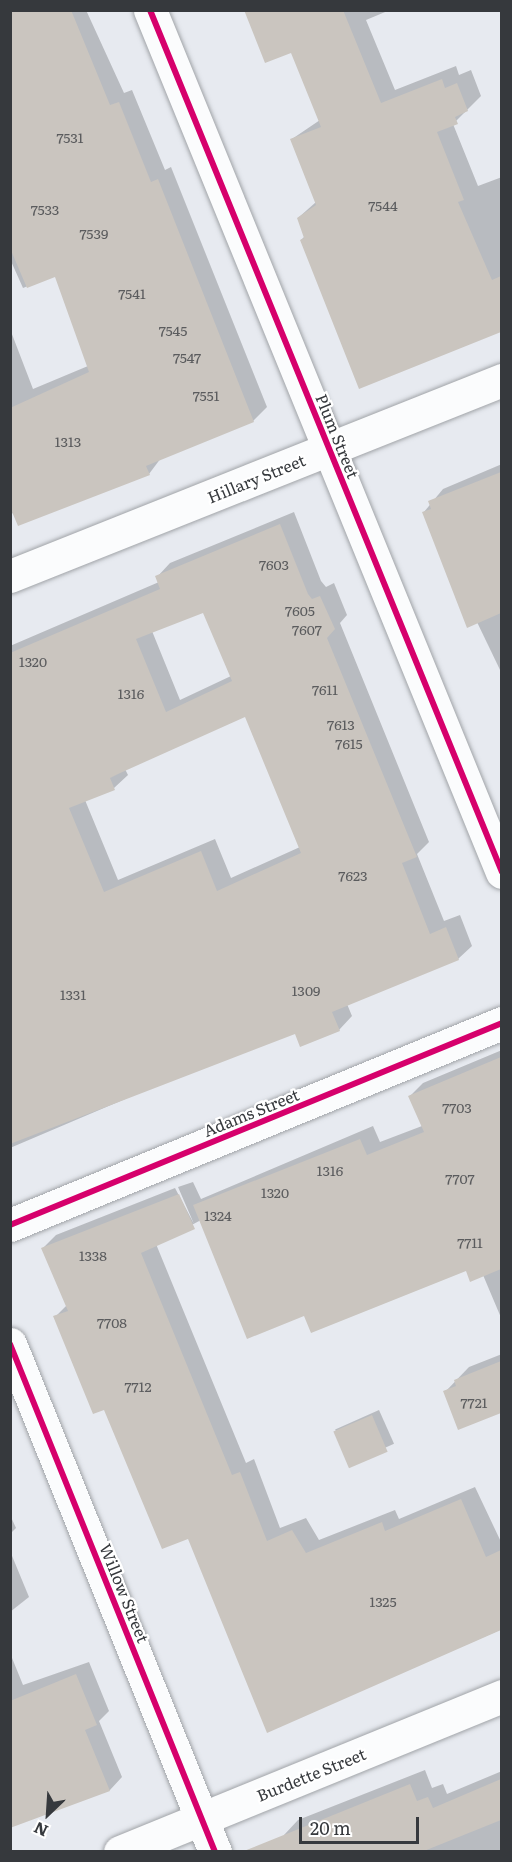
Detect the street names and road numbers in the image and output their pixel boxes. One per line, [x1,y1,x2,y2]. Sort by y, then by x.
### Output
street label: Plum Street [312,391,364,481]
street label: Hillary Street [204,450,308,506]
street label: Adams Street [200,1084,302,1140]
street label: Willow Street [96,1541,154,1645]
street label: Burdette Street [254,1743,368,1805]

